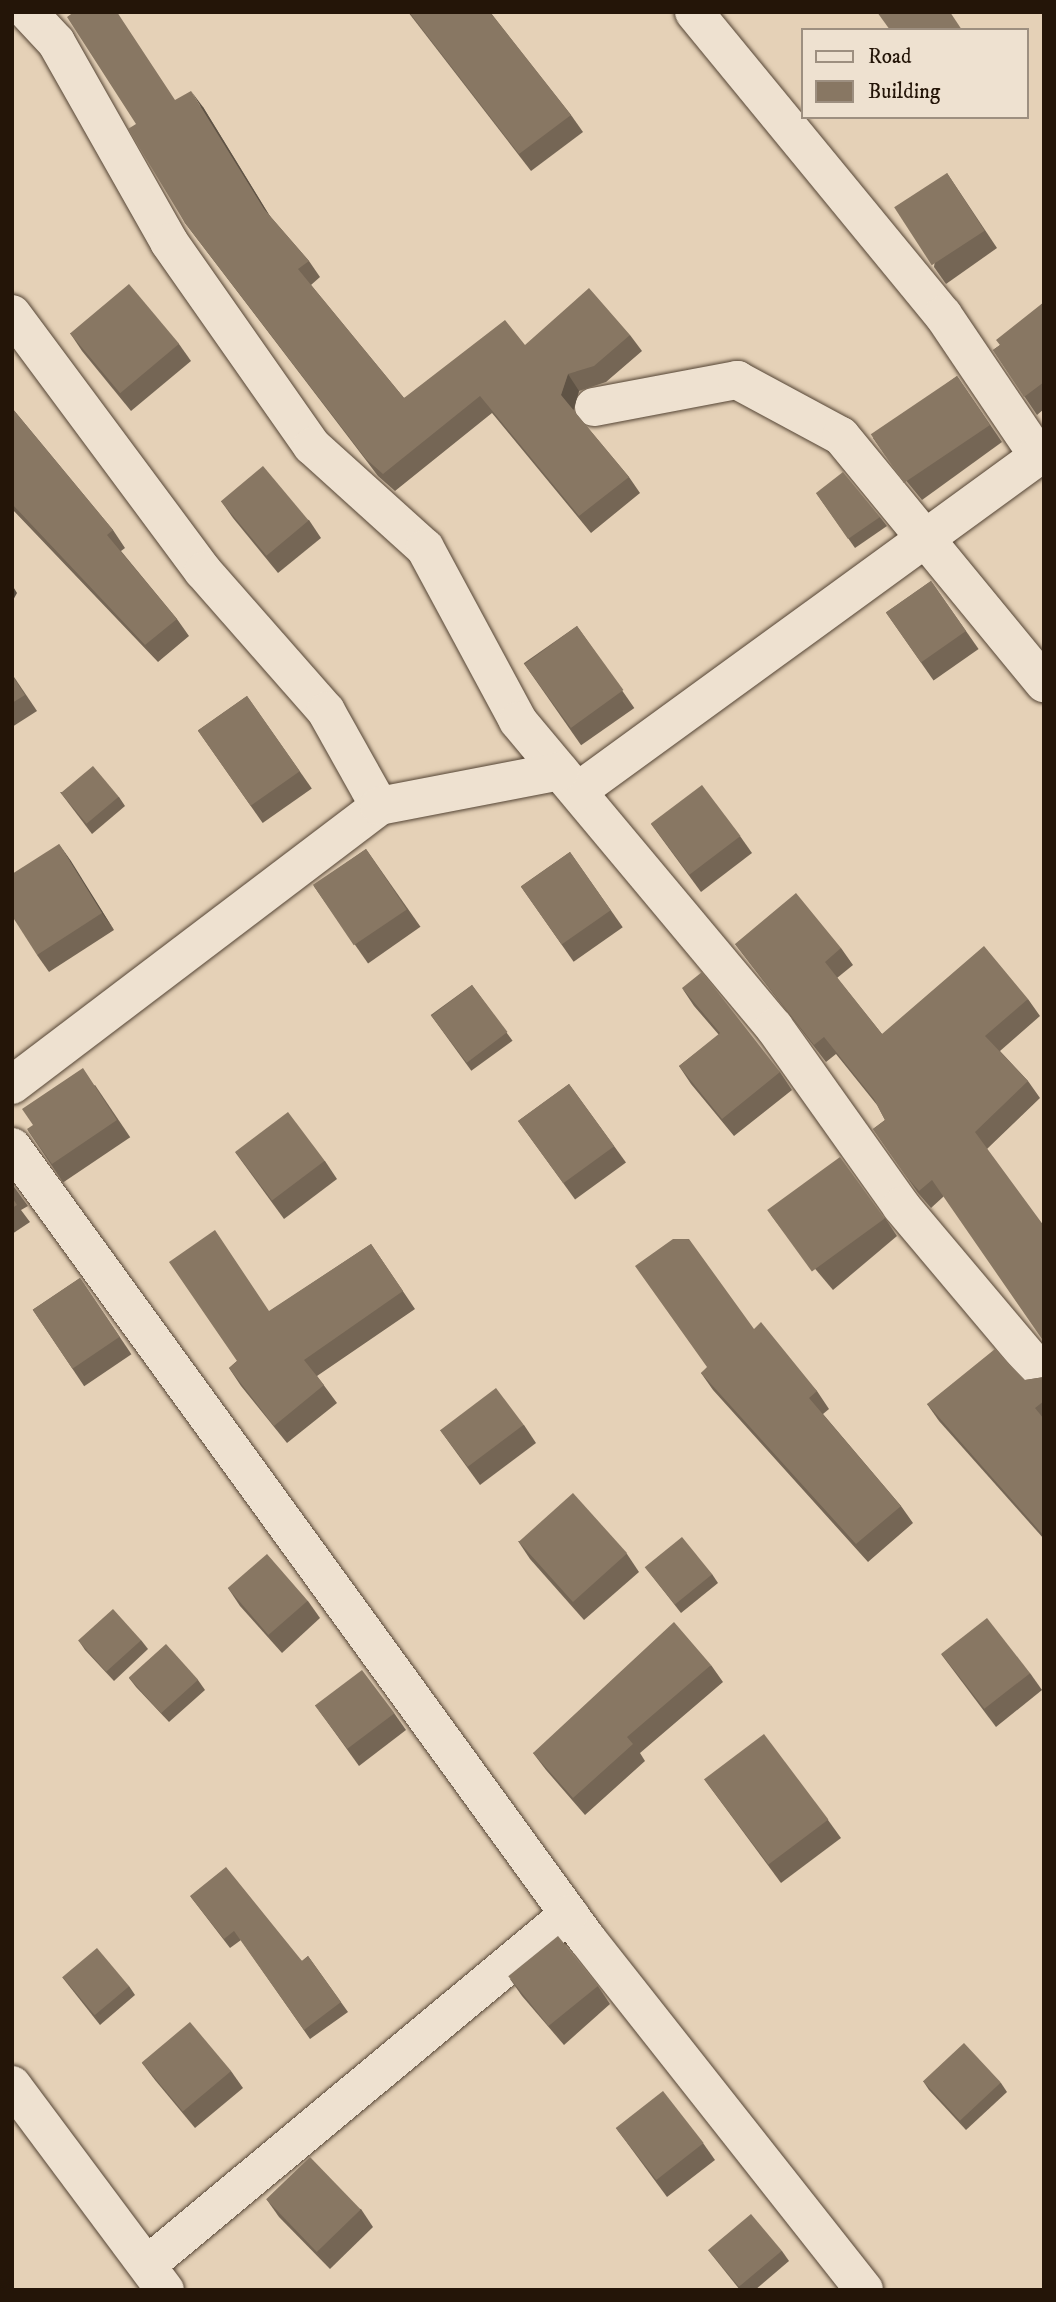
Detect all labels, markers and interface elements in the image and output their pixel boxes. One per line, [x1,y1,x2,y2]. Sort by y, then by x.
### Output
legend [800,28,1028,119]
text: Road [868,44,912,70]
text: Building [868,79,940,105]

